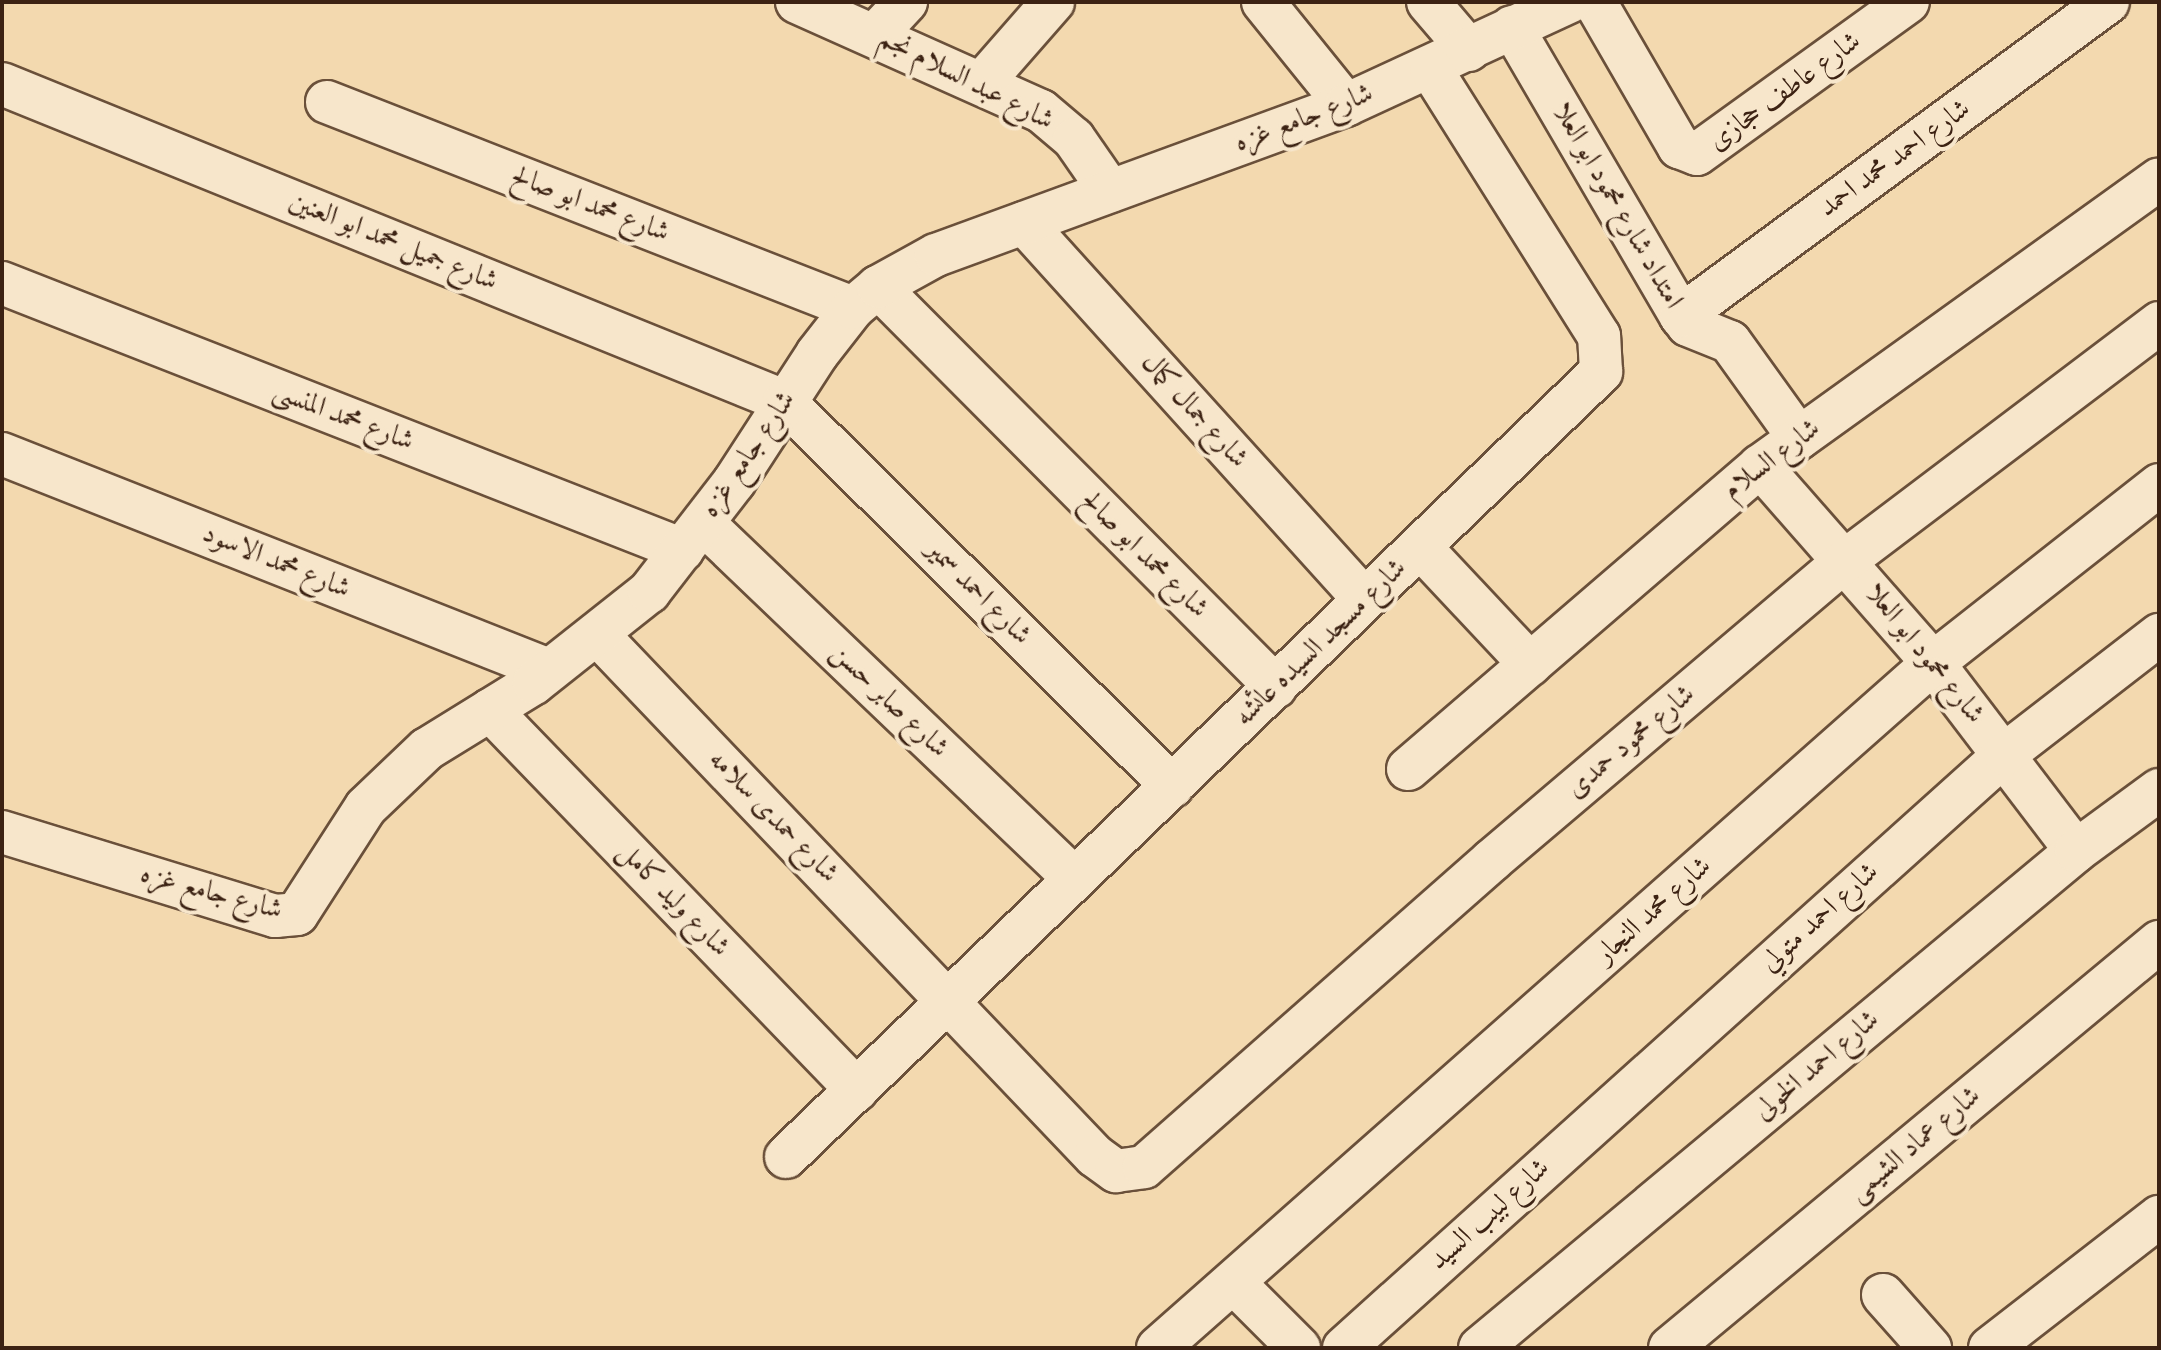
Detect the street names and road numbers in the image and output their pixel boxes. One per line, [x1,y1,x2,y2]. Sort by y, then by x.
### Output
street label: شارع عبد السلام نجم [873,22,1059,138]
street label: شارع عاطف حجازى [1702,25,1868,159]
street label: شارع جامع غزه [1230,77,1378,161]
street label: شارع احمد محمد احمد [1813,93,1977,225]
street label: امتداد شارع محمود ابو العلا [1544,97,1690,315]
street label: شارع محمد ابو صالح [506,159,674,251]
street label: شارع جميل محمد ابو العنين [284,185,502,299]
street label: شارع جمال كمال [1134,346,1254,476]
street label: شارع محمد المنسى [268,375,418,459]
street label: شارع جامع غزه [694,385,804,525]
street label: شارع السلام [1717,412,1827,508]
street label: شارع محمد ابو صالح [1073,484,1215,626]
street label: شارع محمد الاسود [197,517,355,607]
street label: شارع احمد سمير [918,533,1038,653]
street label: شارع مسجد السيده عائشه [1228,552,1414,734]
street label: شارع محمود ابو العلا [1857,577,1991,731]
street label: شارع صابر حسن [823,636,955,766]
street label: شارع محمود حمدى [1560,678,1702,806]
street label: شارع حمدى سلامه [701,743,845,891]
street label: شارع وليد كامل [610,835,736,965]
street label: شارع محمد النجار [1589,850,1719,972]
street label: شارع احمد متولي [1754,856,1886,980]
street label: شارع جامع غزه [136,858,286,928]
street label: شارع احمد الخولى [1747,1004,1887,1128]
street label: شارع عماد الشيمى [1842,1080,1988,1210]
street label: شارع لبيب السيد [1423,1152,1557,1278]

